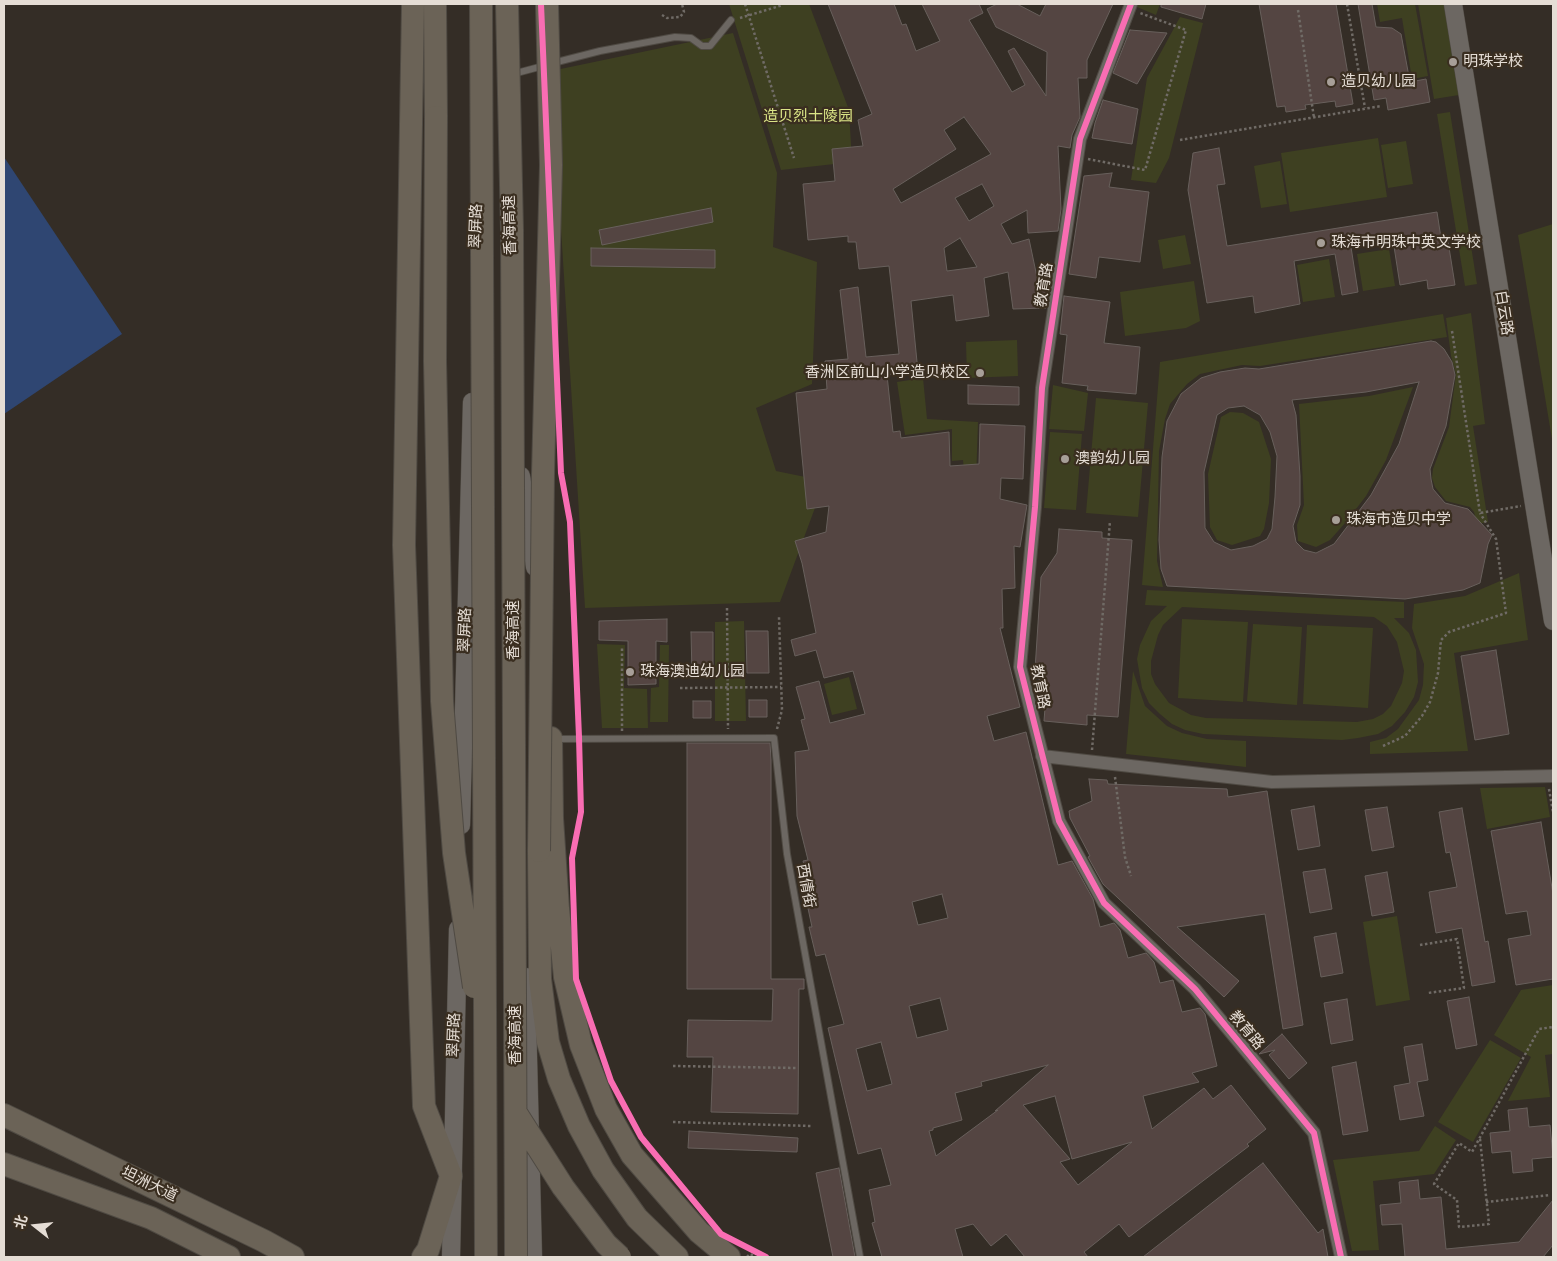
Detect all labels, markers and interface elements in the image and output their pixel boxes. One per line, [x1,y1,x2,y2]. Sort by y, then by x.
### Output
place label: 明珠学校 [1463,53,1523,71]
marker: 明珠学校 [1447,56,1459,68]
place label: 造贝幼儿园 [1341,73,1416,91]
marker: 造贝幼儿园 [1325,76,1337,88]
park label: 造贝烈士陵园 [763,108,853,126]
street label: 香海高速 [501,195,521,255]
street label: 翠屏路 [467,203,487,249]
place label: 珠海市明珠中英文学校 [1331,234,1481,252]
marker: 珠海市明珠中英文学校 [1315,237,1327,249]
street label: 教育路 [1033,261,1057,309]
street label: 白云路 [1491,289,1515,337]
place label: 香洲区前山小学造贝校区 [805,364,970,382]
marker: 香洲区前山小学造贝校区 [974,367,986,379]
place label: 澳韵幼儿园 [1075,450,1150,468]
marker: 澳韵幼儿园 [1059,453,1071,465]
place label: 珠海市造贝中学 [1346,511,1451,529]
marker: 珠海市造贝中学 [1330,514,1342,526]
street label: 香海高速 [505,600,523,660]
street label: 翠屏路 [456,607,476,653]
place label: 珠海澳迪幼儿园 [640,663,745,681]
street label: 教育路 [1026,663,1052,711]
marker: 珠海澳迪幼儿园 [624,666,636,678]
street label: 西倩街 [792,862,818,910]
street label: 香海高速 [507,1005,525,1065]
street label: 教育路 [1225,1008,1267,1054]
street label: 翠屏路 [445,1012,465,1058]
street label: 坦洲大道 [118,1164,180,1206]
north arrow [10,1201,60,1251]
text: 北 [9,1212,32,1231]

